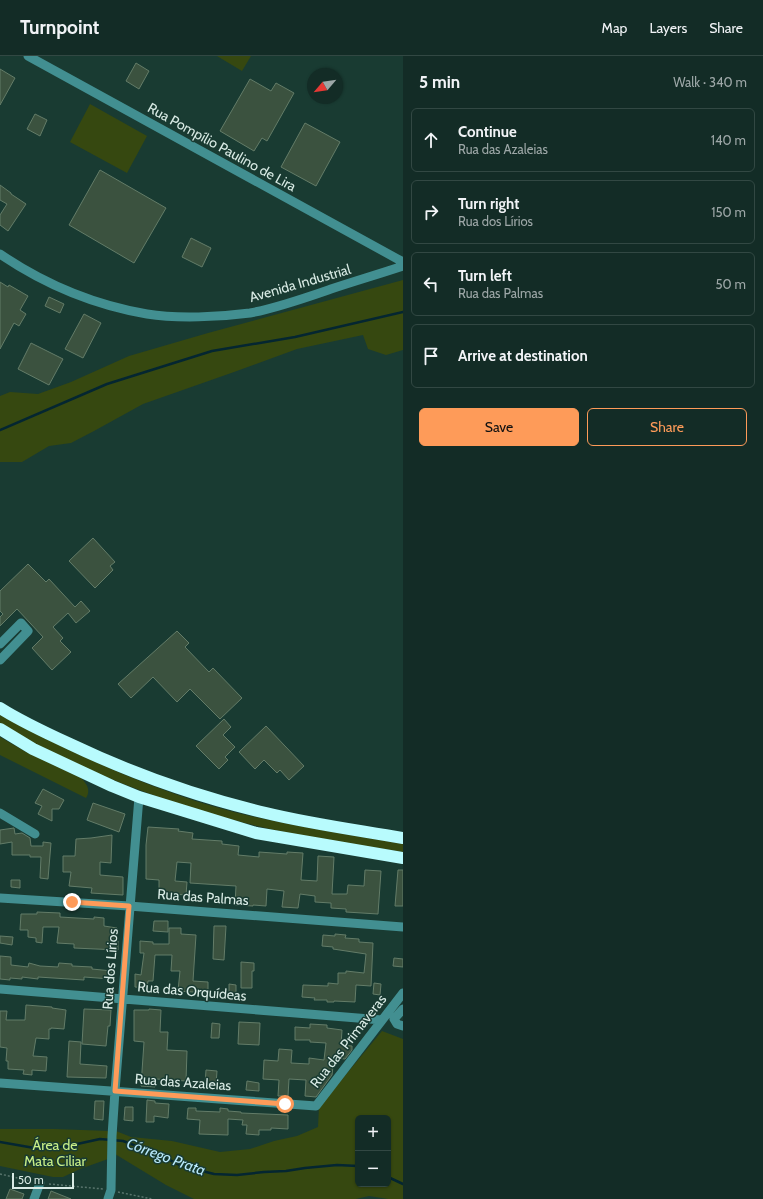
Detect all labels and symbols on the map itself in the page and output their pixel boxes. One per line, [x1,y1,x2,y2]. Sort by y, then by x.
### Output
north arrow [307,68,343,104]
street label: Rua Pompílio Paulino de Lira [145,99,300,196]
street label: Avenida Industrial [247,260,354,306]
street label: Rua das Palmas [157,885,249,909]
route end [63,893,81,911]
street label: Rua dos Lírios [98,928,122,1010]
street label: Rua das Orquídeas [137,977,247,1005]
street label: Rua das Primaveras [306,990,390,1091]
street label: Rua das Azaleias [134,1070,232,1094]
route start [276,1095,294,1113]
water label: Córrego Prata [124,1134,208,1180]
park label: Área de Mata Ciliar [24,1136,87,1170]
scale bar [12,1171,74,1190]

